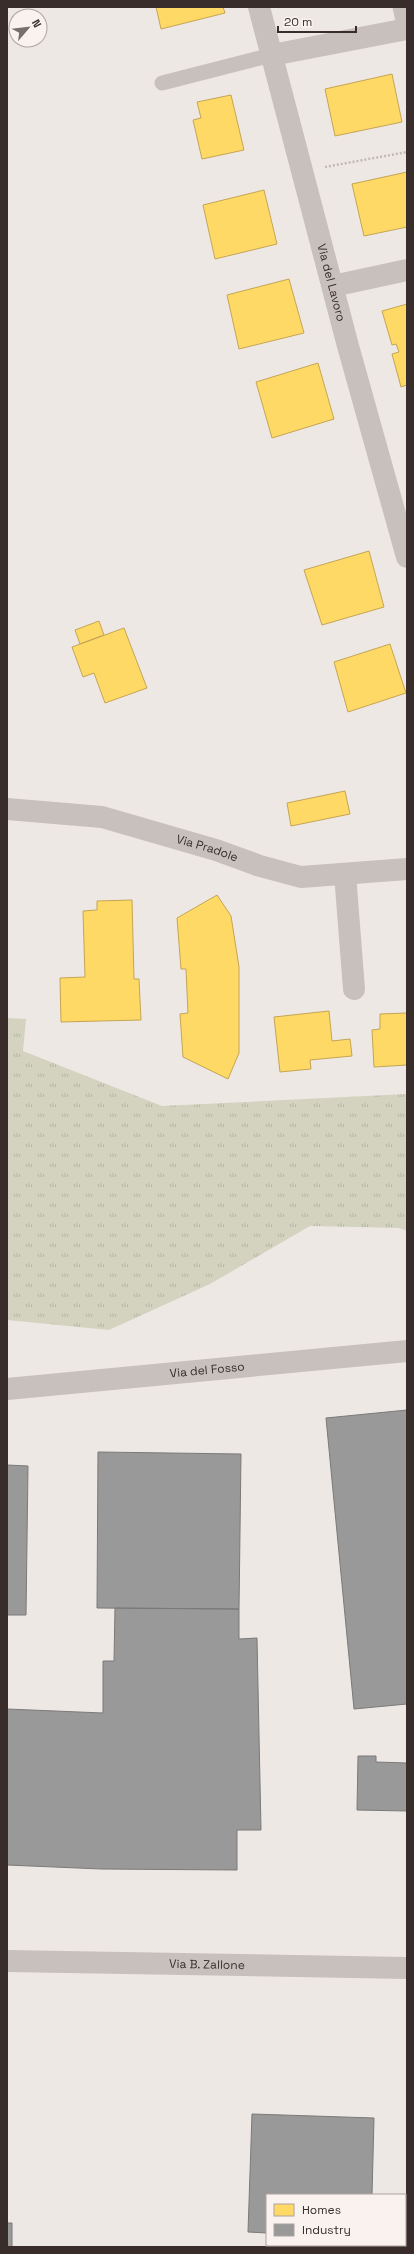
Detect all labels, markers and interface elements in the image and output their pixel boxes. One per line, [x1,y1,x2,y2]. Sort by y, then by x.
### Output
north arrow [8,8,48,48]
scale bar [278,8,356,34]
text: 20 m [284,14,312,30]
text: N [29,17,45,30]
street label: Via del Lavoro [313,242,349,323]
street label: Via Pradole [174,831,240,865]
street label: Via del Fosso [169,1358,245,1382]
street label: Via B. Zallone [169,1956,245,1973]
legend [266,2194,406,2246]
text: Homes [302,2202,341,2218]
text: Industry [302,2222,351,2238]

